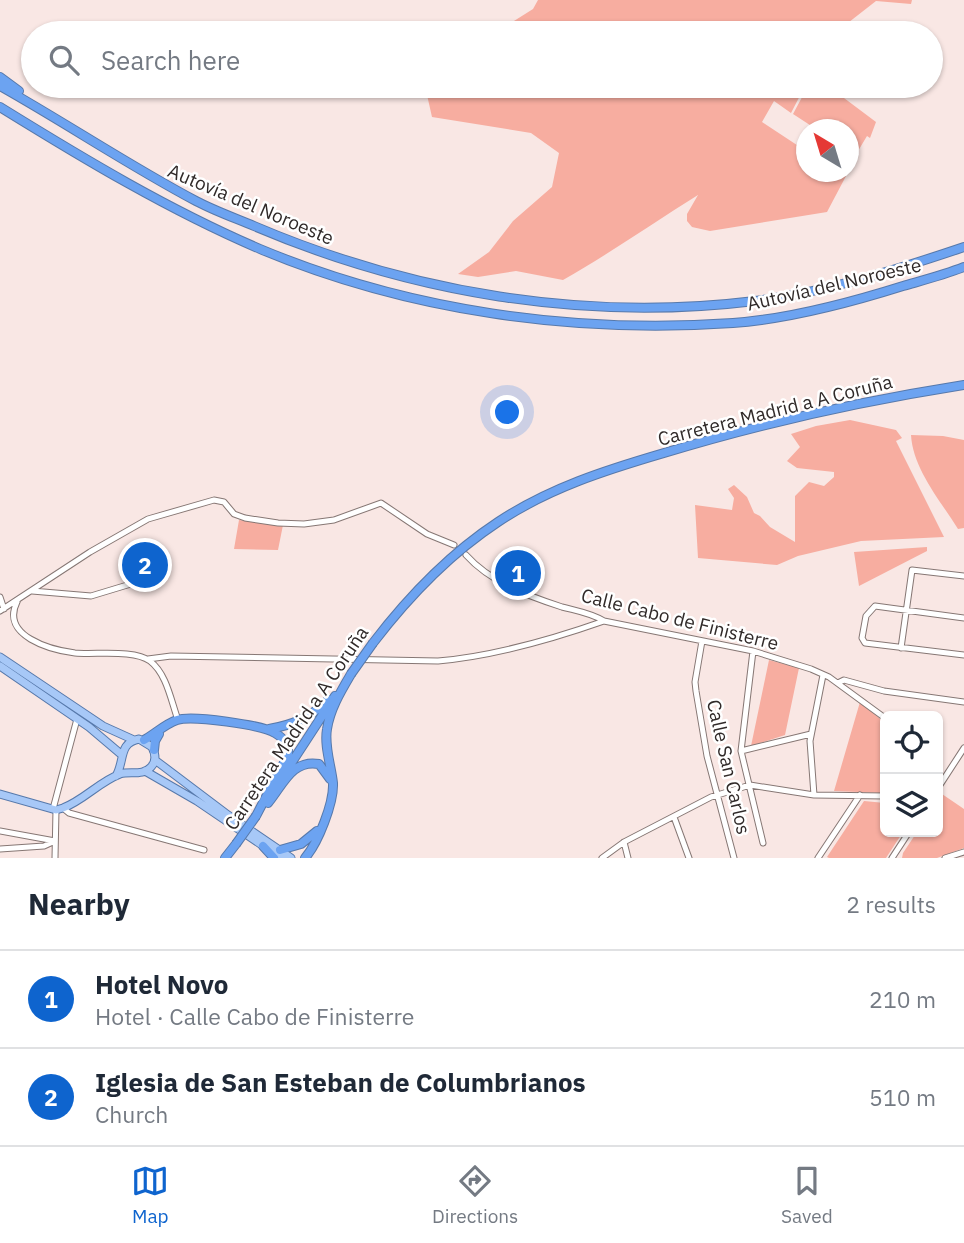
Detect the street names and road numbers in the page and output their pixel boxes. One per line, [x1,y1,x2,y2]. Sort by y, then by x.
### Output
street label: Autovía del Noroeste [164,158,338,250]
street label: Autovía del Noroeste [745,252,923,316]
street label: Carretera Madrid a A Coruña [655,369,895,451]
street label: Calle Cabo de Finisterre [579,583,781,655]
street label: Carretera Madrid a A Coruña [219,621,373,835]
street label: Calle San Carlos [702,697,756,837]

